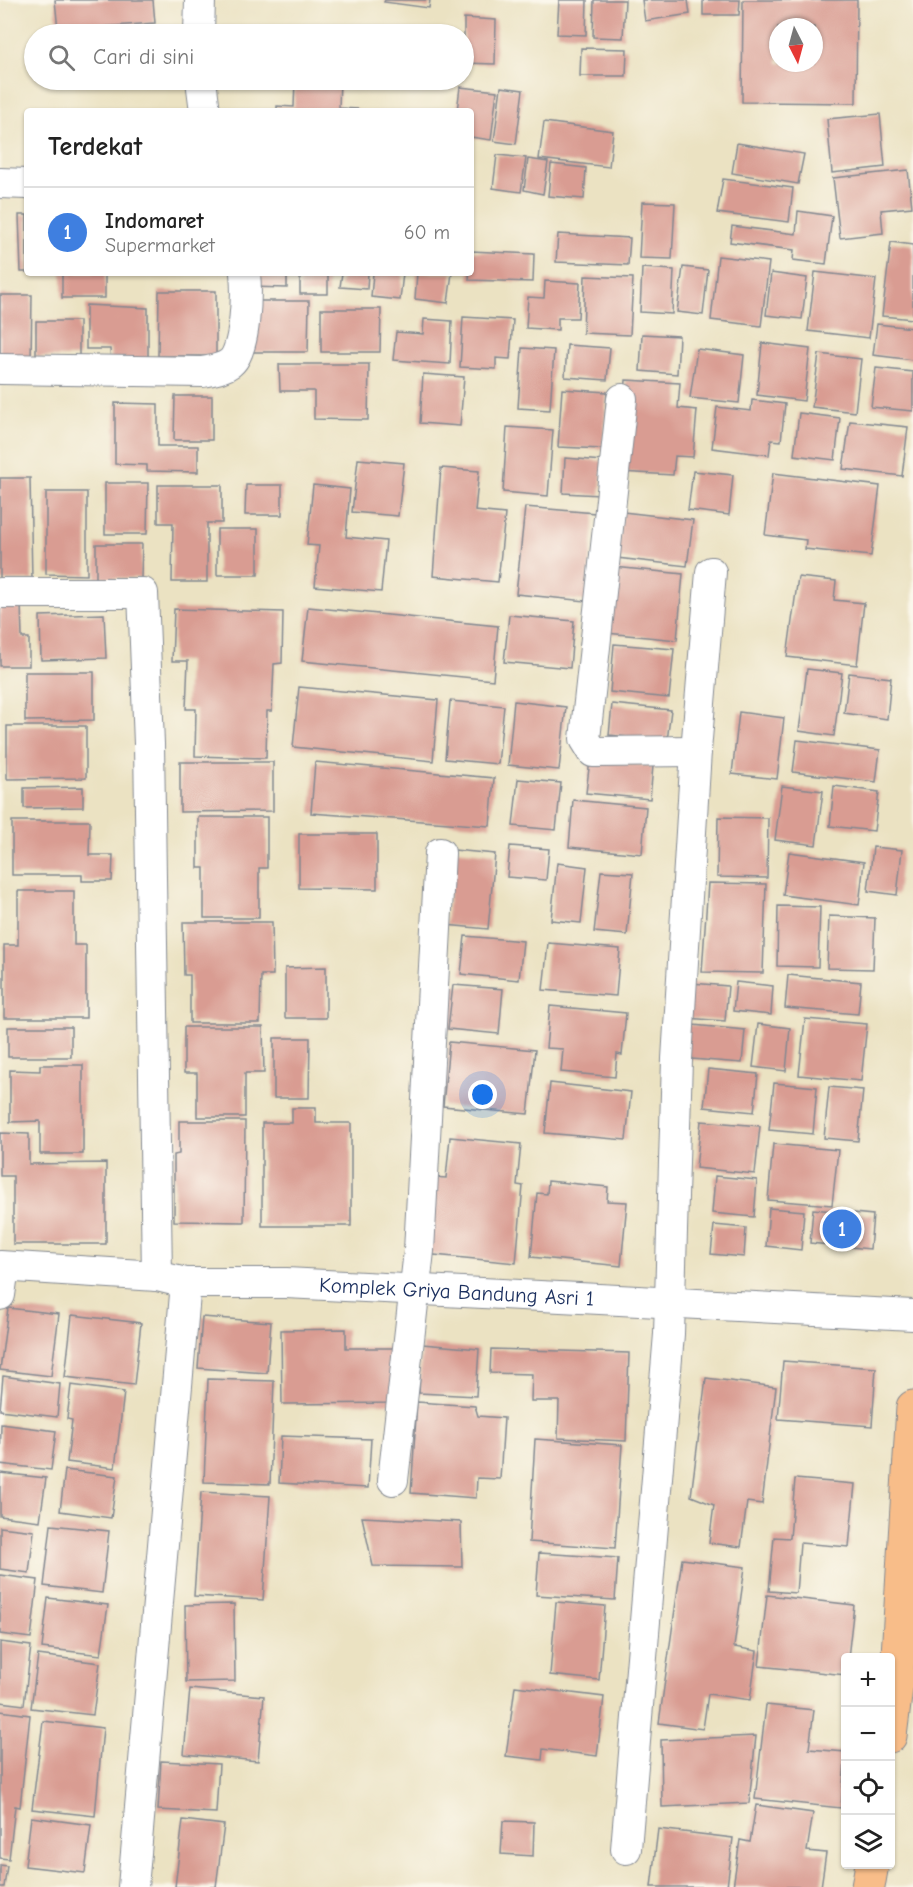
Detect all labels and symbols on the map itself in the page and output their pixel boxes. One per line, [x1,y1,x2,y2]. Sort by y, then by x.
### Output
north arrow [769,18,823,72]
your location [468,1080,497,1109]
pin: 1 [822,1206,862,1252]
street label: Komplek Griya Bandung Asri 1 [318,1273,595,1311]

